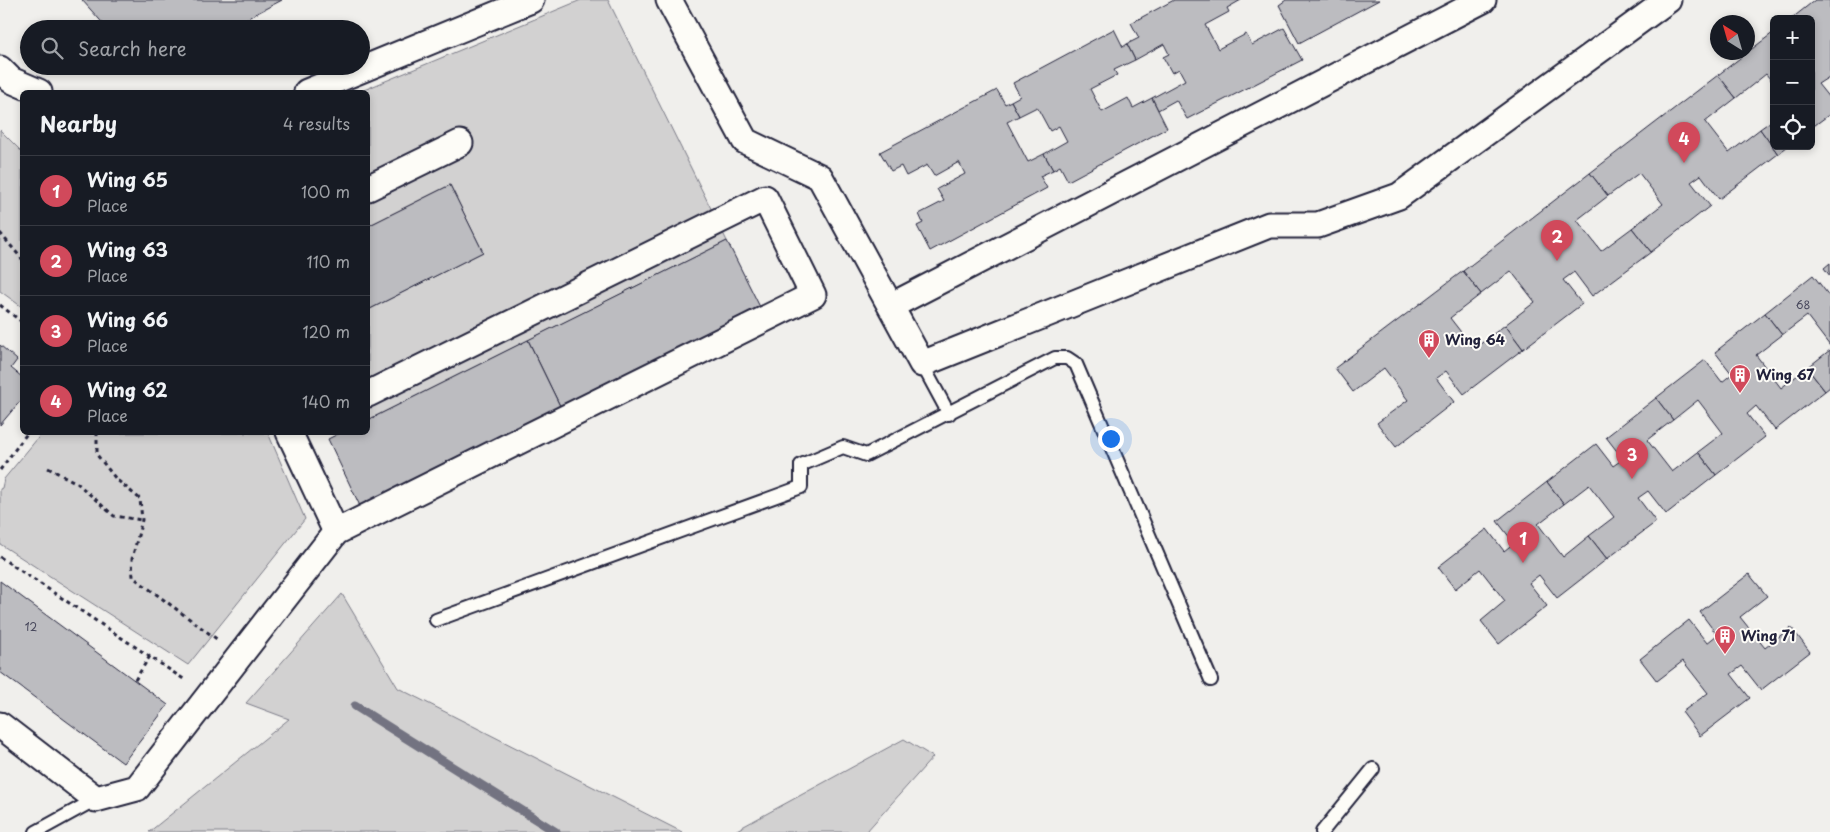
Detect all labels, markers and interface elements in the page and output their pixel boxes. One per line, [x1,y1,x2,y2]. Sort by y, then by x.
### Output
north arrow [1710,15,1755,60]
map controls [1770,15,1815,150]
button: + [1770,15,1815,60]
search box [20,20,370,75]
icon: search [38,34,66,62]
text: Search here [78,34,187,62]
button: − [1770,60,1815,105]
button: locate [1770,105,1815,150]
text: Nearby [40,107,117,139]
text: 4 results [283,111,350,135]
pin: 4 [1668,122,1700,163]
text: Wing 65 [87,165,168,193]
text: 1 [52,179,60,203]
text: 100 m [301,179,350,203]
text: Place [87,193,128,217]
pin: 2 [1541,220,1573,261]
text: Wing 63 [87,235,168,263]
text: 2 [50,249,62,273]
text: 110 m [307,249,350,273]
text: Place [87,263,128,287]
house number: 68 [1796,296,1810,313]
text: Wing 66 [87,305,168,333]
text: 3 [51,319,61,343]
text: 120 m [303,319,350,343]
building icon: Wing 64 [1417,328,1441,359]
place label: Wing 64 [1445,329,1506,350]
text: Place [87,333,128,357]
building icon: Wing 67 [1728,363,1752,394]
place label: Wing 67 [1756,364,1815,385]
text: Wing 62 [87,375,168,403]
text: 4 [51,389,61,413]
text: 140 m [302,389,350,413]
text: Place [87,403,128,427]
your location [1098,426,1124,452]
pin: 3 [1616,438,1648,479]
pin: 1 [1507,522,1539,563]
house number: 12 [25,618,38,635]
building icon: Wing 71 [1713,624,1737,655]
place label: Wing 71 [1741,625,1795,646]

